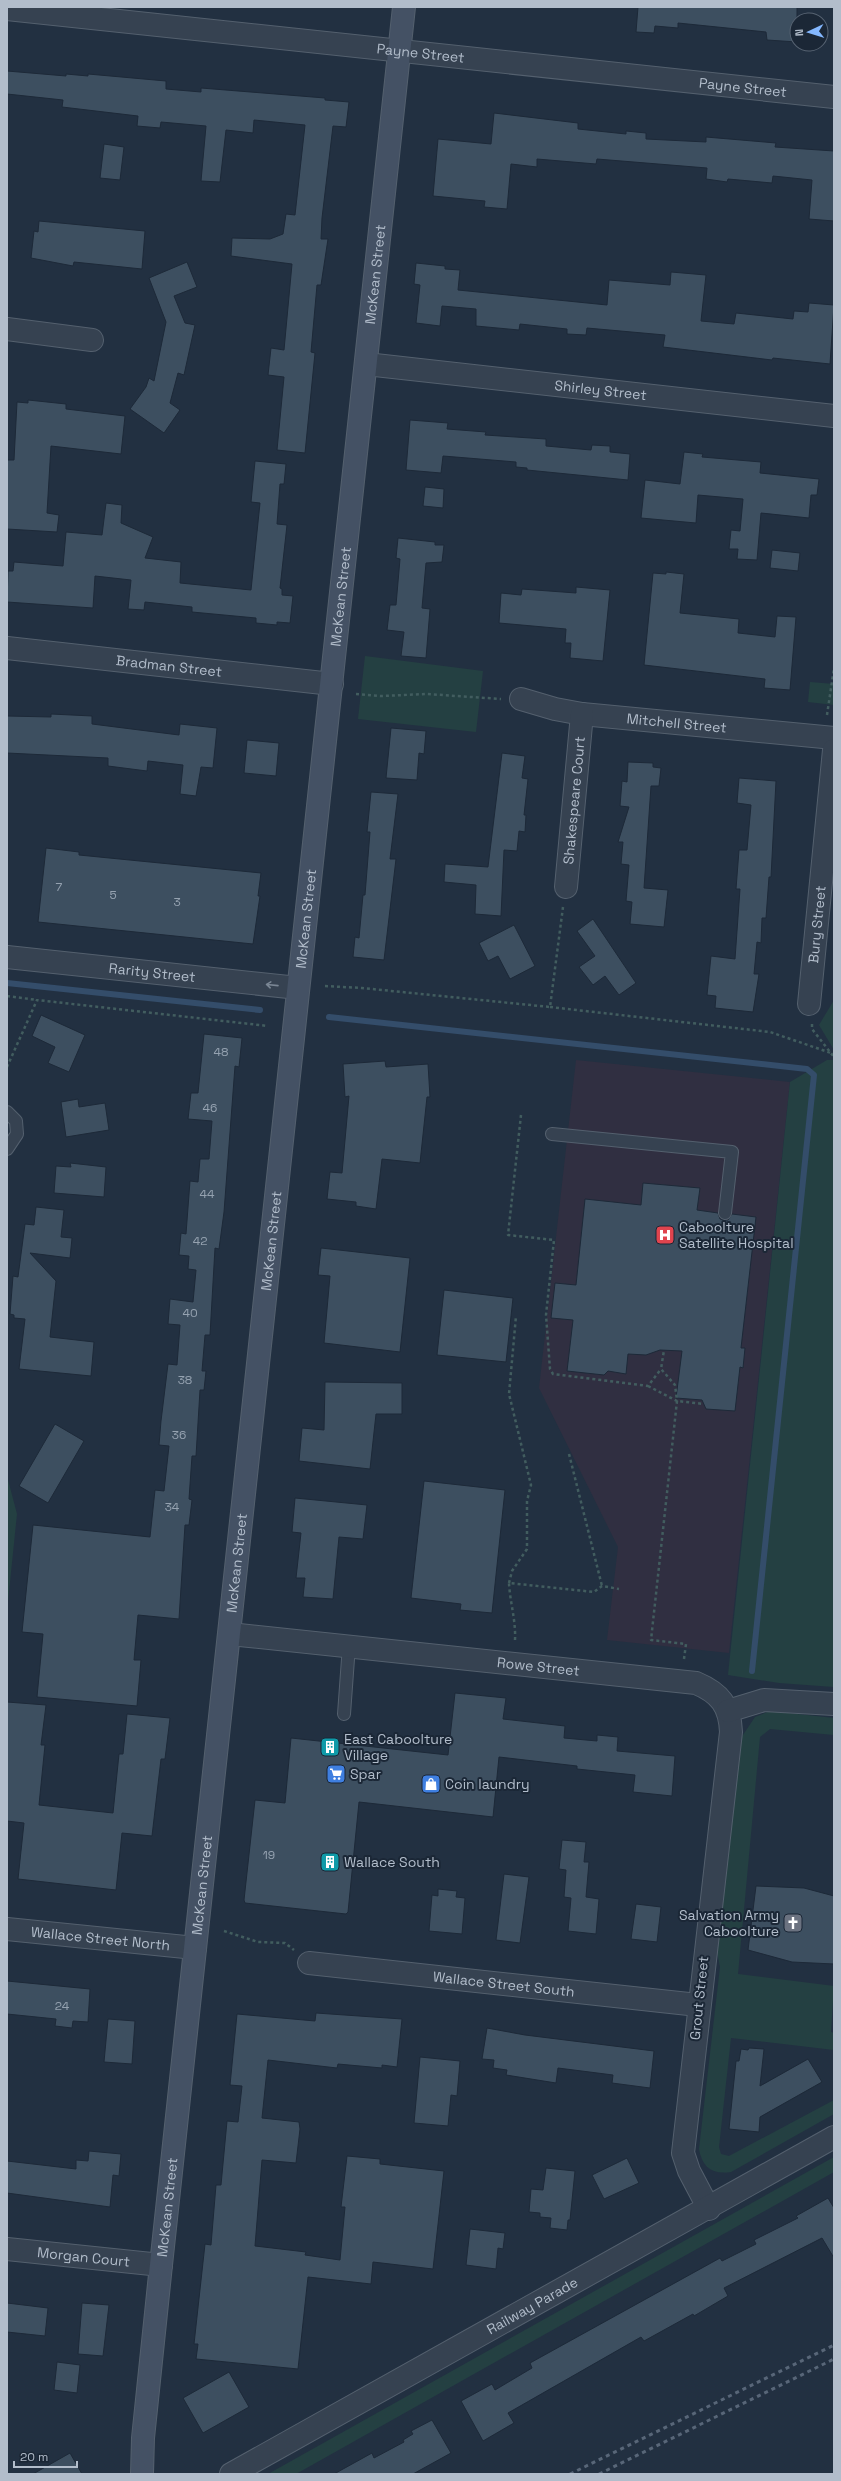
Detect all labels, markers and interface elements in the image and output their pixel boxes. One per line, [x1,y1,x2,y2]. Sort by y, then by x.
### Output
north arrow [789,12,829,52]
text: N [792,29,806,37]
street label: Payne Street [376,39,465,67]
street label: Payne Street [698,74,788,101]
street label: McKean Street [361,224,390,325]
street label: Shirley Street [554,376,648,404]
street label: McKean Street [326,546,355,647]
street label: Bradman Street [115,651,223,681]
street label: Mitchell Street [626,709,727,737]
street label: Shakespeare Court [559,736,589,865]
street label: McKean Street [292,868,320,969]
house number: 7 [56,879,63,895]
street label: Bury Street [804,885,830,964]
house number: 5 [109,887,117,903]
house number: 3 [173,894,181,910]
street label: Rarity Street [108,959,196,986]
one-way arrow [266,981,279,989]
house number: 48 [214,1044,228,1060]
house number: 46 [203,1100,217,1116]
house number: 44 [199,1186,215,1202]
street label: McKean Street [257,1190,286,1292]
place label: Caboolture Satellite Hospital [679,1218,794,1252]
hospital icon: Caboolture Satellite Hospital [654,1224,676,1246]
house number: 42 [193,1233,207,1249]
house number: 40 [182,1305,198,1321]
house number: 38 [178,1372,192,1388]
house number: 36 [172,1427,186,1443]
house number: 34 [165,1499,180,1515]
street label: McKean Street [222,1512,251,1614]
street label: Rowe Street [496,1653,581,1680]
place label: East Caboolture Village [344,1730,452,1764]
building icon: East Caboolture Village [319,1736,341,1758]
supermarket icon: Spar [325,1763,347,1785]
place label: Spar [350,1765,381,1783]
shop icon: Coin laundry [420,1773,442,1795]
place label: Coin laundry [445,1775,530,1793]
street label: McKean Street [188,1834,216,1936]
house number: 19 [263,1847,275,1863]
building icon: Wallace South [319,1851,341,1873]
place label: Wallace South [344,1853,440,1871]
place label: Salvation Army Caboolture [679,1906,779,1940]
church icon: Salvation Army Caboolture [782,1912,804,1934]
street label: Wallace Street North [30,1922,171,1954]
street label: Grout Street [686,1955,712,2041]
street label: Wallace Street South [432,1967,576,2001]
house number: 24 [55,1998,70,2014]
street label: McKean Street [153,2157,182,2258]
street label: Morgan Court [36,2243,131,2271]
street label: Railway Parade [483,2273,581,2338]
scale bar [14,2443,77,2469]
text: 20 m [20,2449,48,2465]

